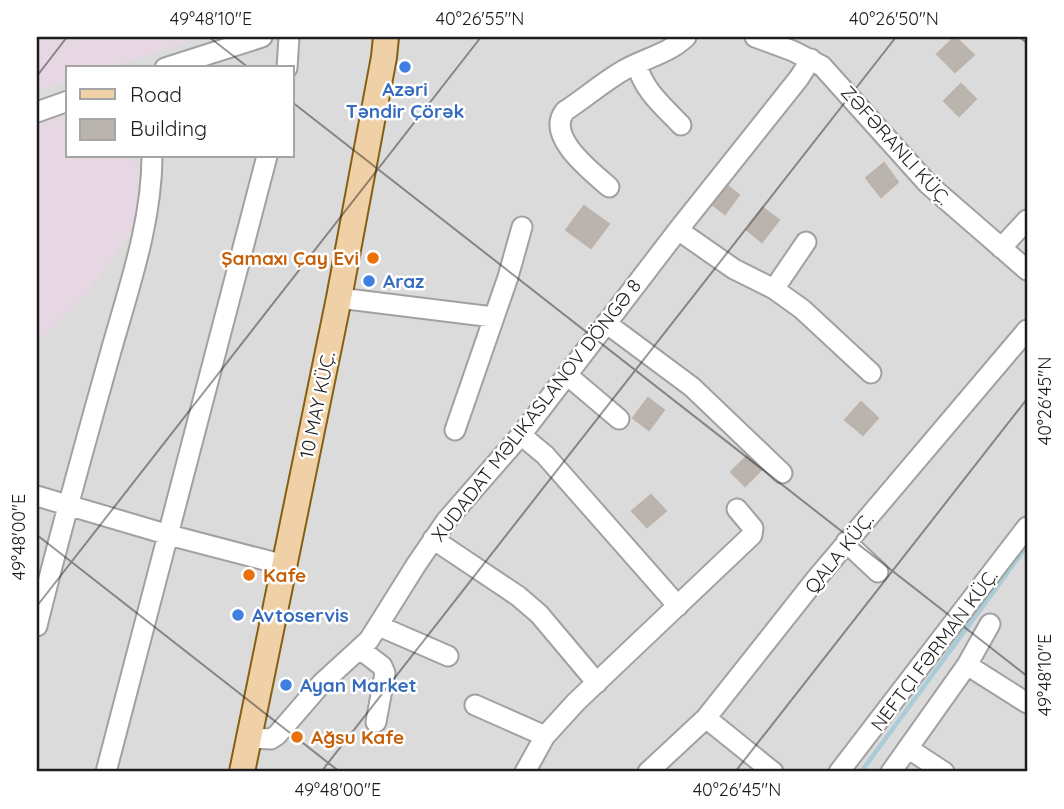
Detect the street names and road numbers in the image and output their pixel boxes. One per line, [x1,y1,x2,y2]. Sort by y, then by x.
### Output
street label: ZƏFƏRANLI KÜÇ. [836,80,956,210]
street label: XUDADAT MƏLIKASLANOV DÖNGƏ 8 [426,274,646,546]
street label: 10 MAY KÜÇ. [294,349,340,461]
street label: QALA KÜÇ. [799,508,879,598]
street label: NEFTÇI FƏRMAN KÜÇ. [865,564,1003,736]

